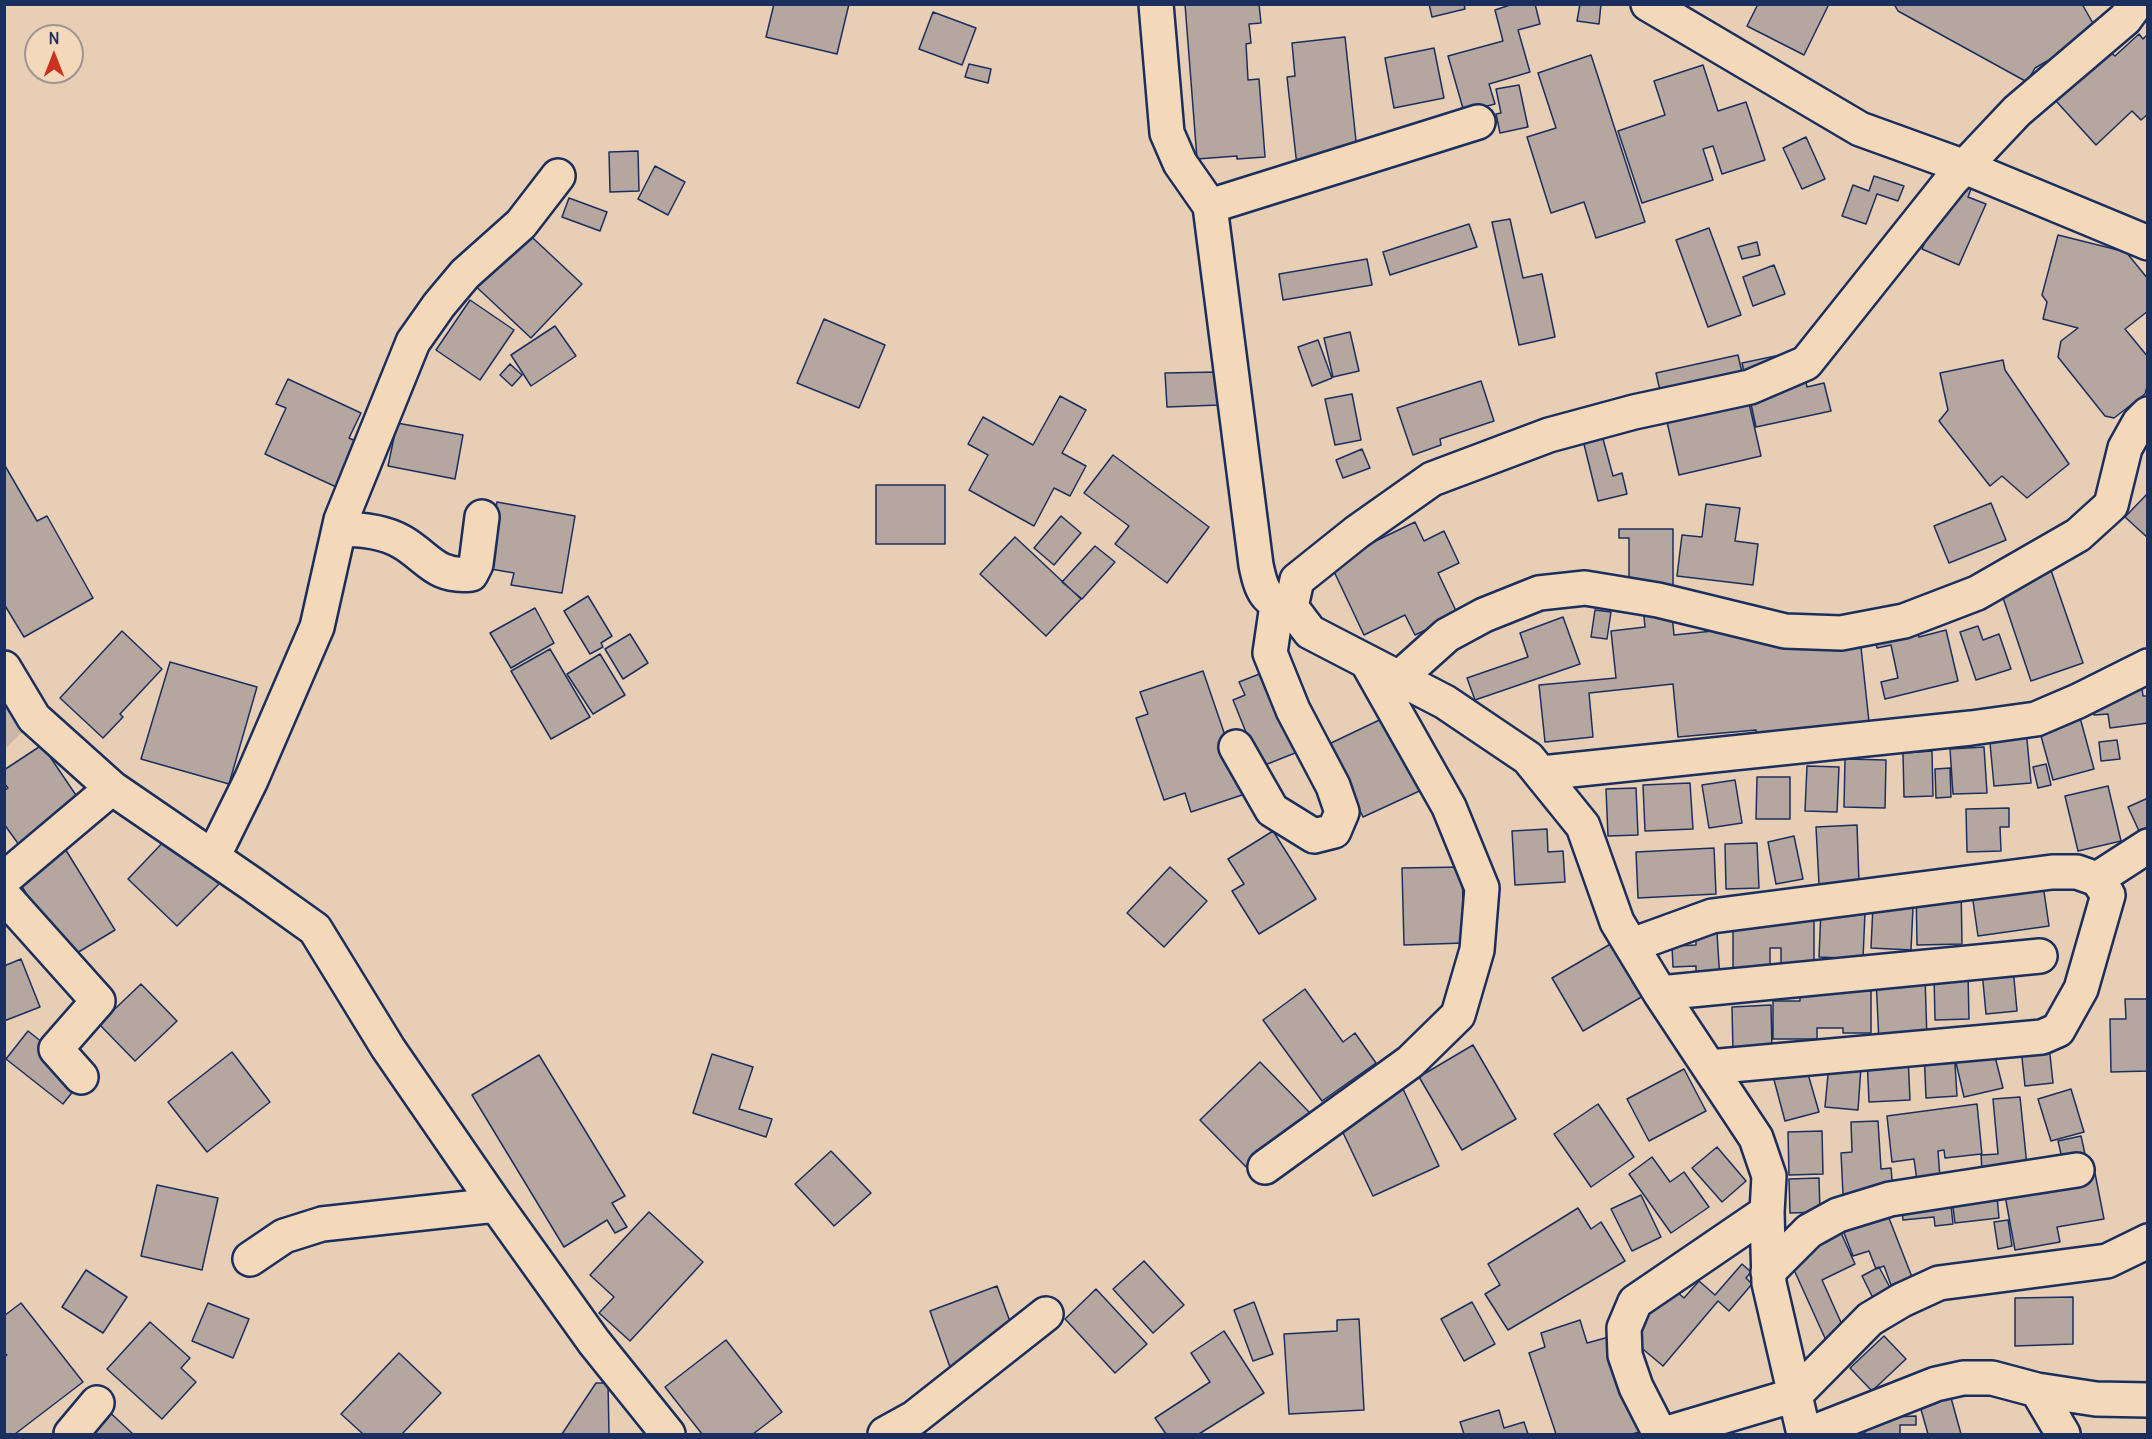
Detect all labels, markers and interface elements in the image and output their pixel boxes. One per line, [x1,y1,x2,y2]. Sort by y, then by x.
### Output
north arrow [24,24,84,84]
text: N [48,28,60,48]

